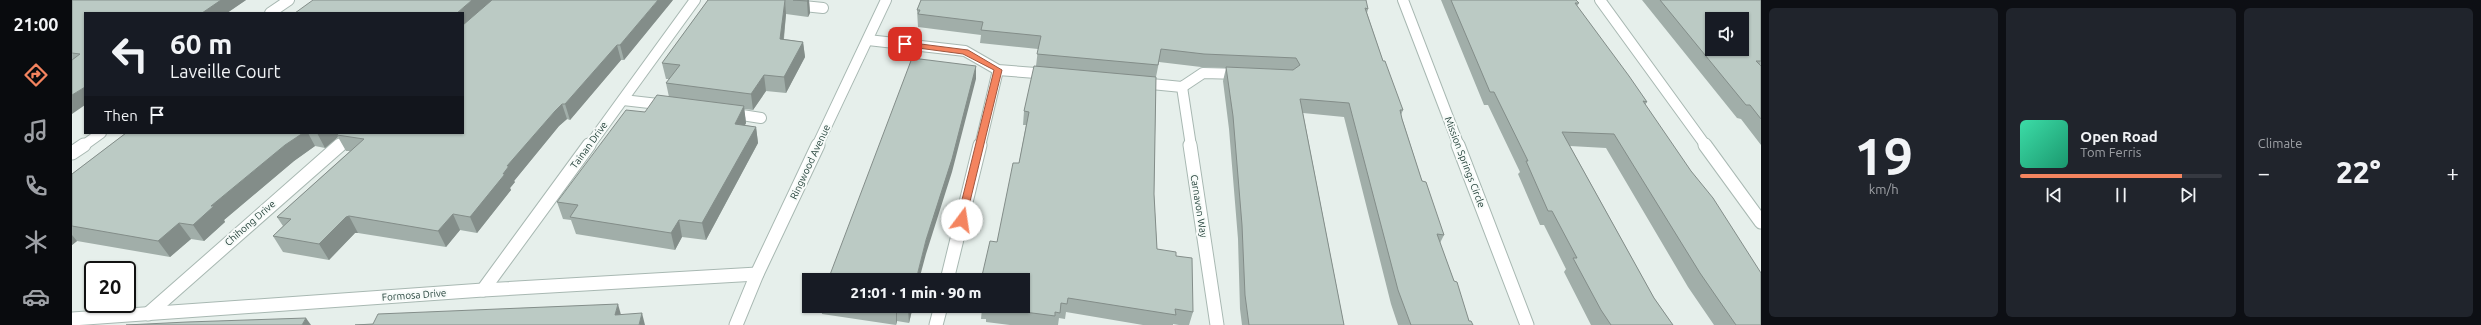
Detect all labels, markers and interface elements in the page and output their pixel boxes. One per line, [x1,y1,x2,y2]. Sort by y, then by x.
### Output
map controls [1705,12,1749,56]
button: sound [1705,12,1749,56]
text: 21:00 [13,14,59,34]
pin [888,27,922,61]
icon: left [104,28,156,80]
text: 60 m [170,28,232,59]
icon: arrive [894,33,916,55]
icon: directions [22,61,50,89]
text: Laveille Court [170,61,281,81]
icon: arrive [146,104,168,126]
text: Then [104,107,138,124]
street label: Mission Springs Circle [1443,115,1487,209]
icon: music [22,117,50,145]
street label: Tainan Drive [568,119,610,171]
street label: Ringwood Avenue [788,123,832,201]
text: 19 [1854,127,1913,185]
text: Open Road [2080,128,2158,145]
text: Climate [2258,136,2302,150]
text: Tom Ferris [2080,145,2141,159]
text: 22° [2336,155,2381,189]
text: − [2258,160,2270,185]
text: + [2447,160,2459,185]
icon: phone [22,172,50,200]
street label: Carnavon Way [1189,174,1209,238]
text: km/h [1869,182,1899,196]
icon: previous [2043,184,2065,206]
icon: pause [2110,184,2132,206]
icon: next [2177,184,2199,206]
street label: Chihong Drive [223,198,277,248]
position arrow [941,199,983,241]
icon: climate [22,228,50,256]
speed limit sign: 20 [84,261,136,313]
icon: car [22,283,50,311]
text: 21:01 · 1 min · 90 m [851,284,981,301]
street label: Formosa Drive [381,287,447,303]

